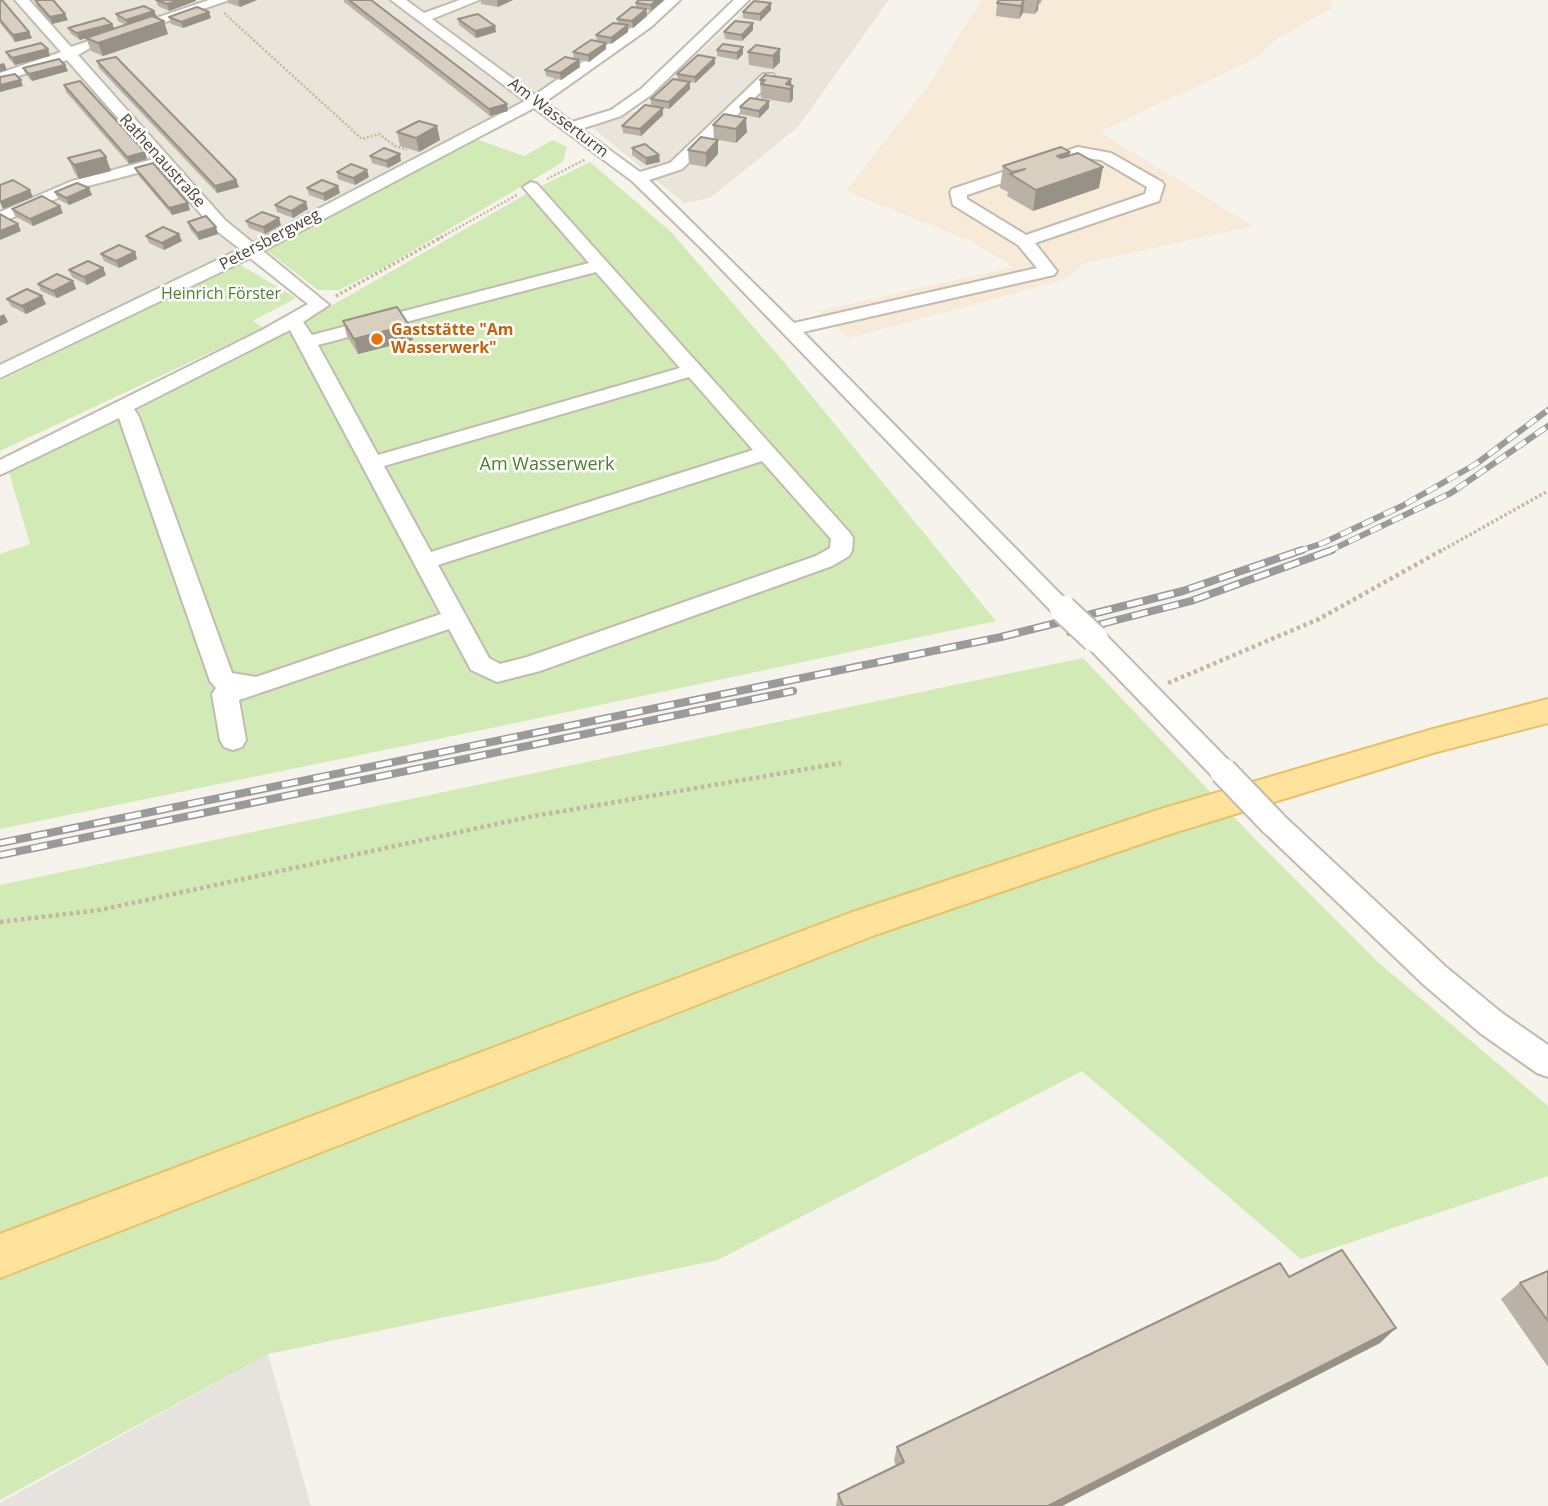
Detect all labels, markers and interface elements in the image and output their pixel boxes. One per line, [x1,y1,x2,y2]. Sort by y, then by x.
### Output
street label: Am Wasserturm [504,74,612,162]
street label: Rathenaustraße [115,110,209,212]
street label: Petersbergweg [216,205,324,275]
park label: Heinrich Förster [161,284,281,304]
place label: Gaststätte "Am Wasserwerk" [391,320,514,358]
marker: Gaststätte "Am Wasserwerk" [369,331,385,347]
park label: Am Wasserwerk [480,454,614,476]

